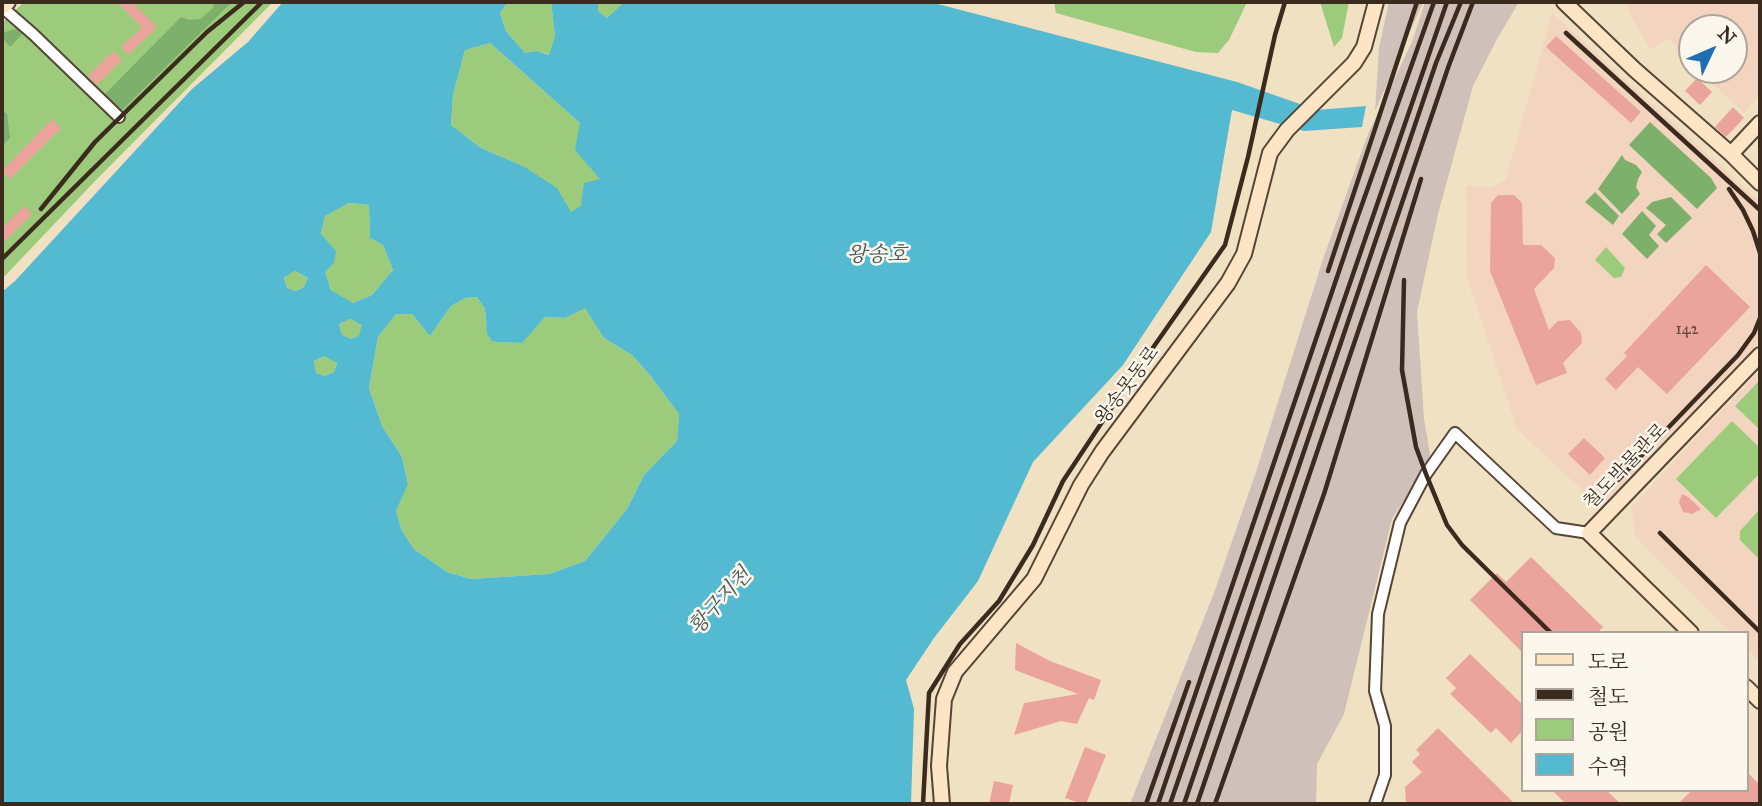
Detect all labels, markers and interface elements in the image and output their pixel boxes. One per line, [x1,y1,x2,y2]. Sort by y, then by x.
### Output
north arrow [1678,14,1748,84]
text: N [1713,22,1741,49]
water label: 왕송호 [847,243,907,269]
house number: 142 [1675,320,1699,340]
street label: 왕송못동로 [1091,342,1165,430]
street label: 철도박물관로 [1580,419,1672,515]
water label: 황구지천 [684,563,758,641]
legend [1520,631,1748,792]
text: 도로 [1588,649,1629,675]
text: 철도 [1588,684,1629,710]
text: 공원 [1588,719,1629,745]
text: 수역 [1588,754,1629,780]

